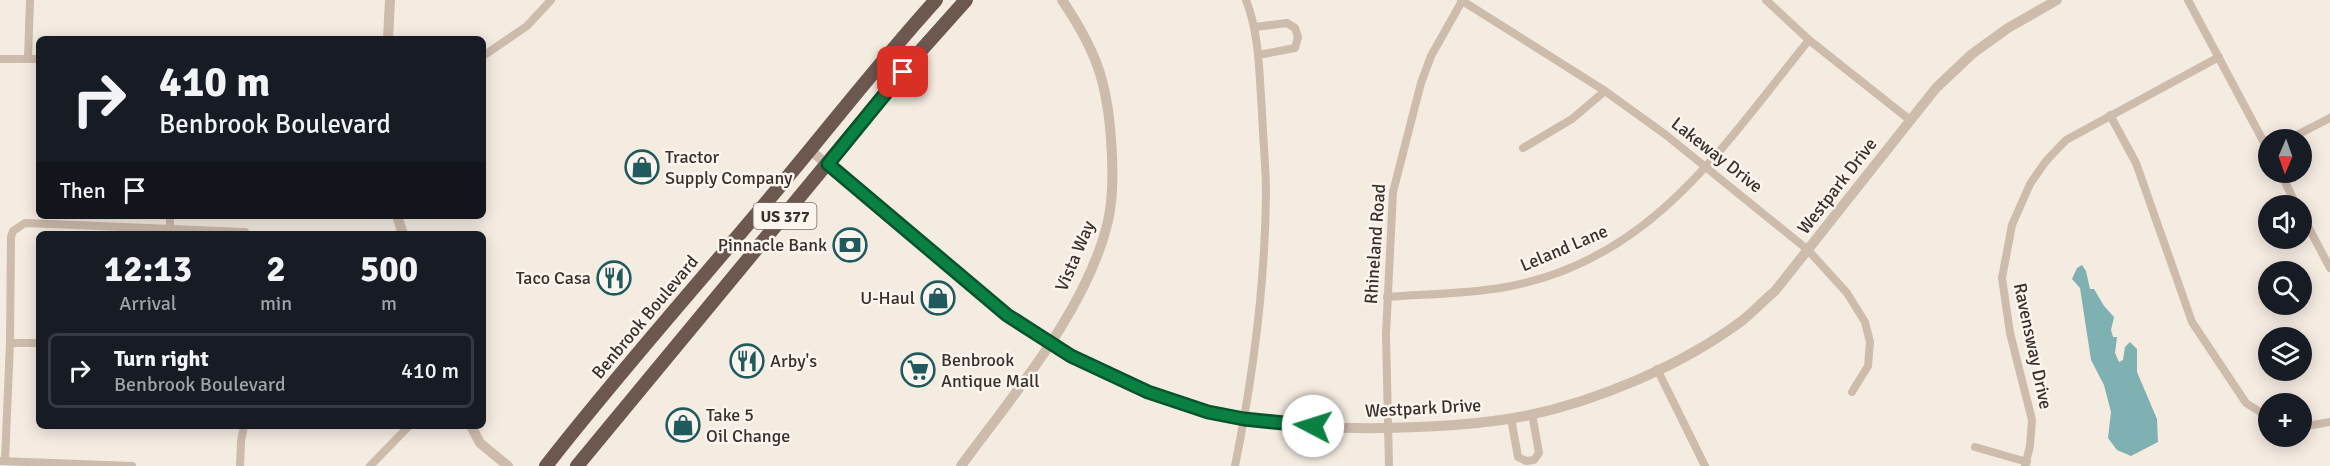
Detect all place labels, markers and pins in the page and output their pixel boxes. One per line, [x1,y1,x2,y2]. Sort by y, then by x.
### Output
pin [877,46,928,97]
place label: Tractor Supply Company [665,146,793,189]
shop icon: Tractor Supply Company [624,149,660,185]
bank icon: Pinnacle Bank [832,227,868,263]
place label: Pinnacle Bank [718,234,827,256]
restaurant icon: Taco Casa [596,260,632,296]
place label: Taco Casa [516,267,591,289]
shop icon: U-Haul [920,280,956,316]
place label: U-Haul [860,287,915,309]
restaurant icon: Arby's [729,343,765,379]
place label: Benbrook Antique Mall [941,349,1039,392]
place label: Arby's [770,350,817,372]
supermarket icon: Benbrook Antique Mall [900,352,936,388]
place label: Take 5 Oil Change [706,404,790,447]
shop icon: Take 5 Oil Change [665,407,701,443]

